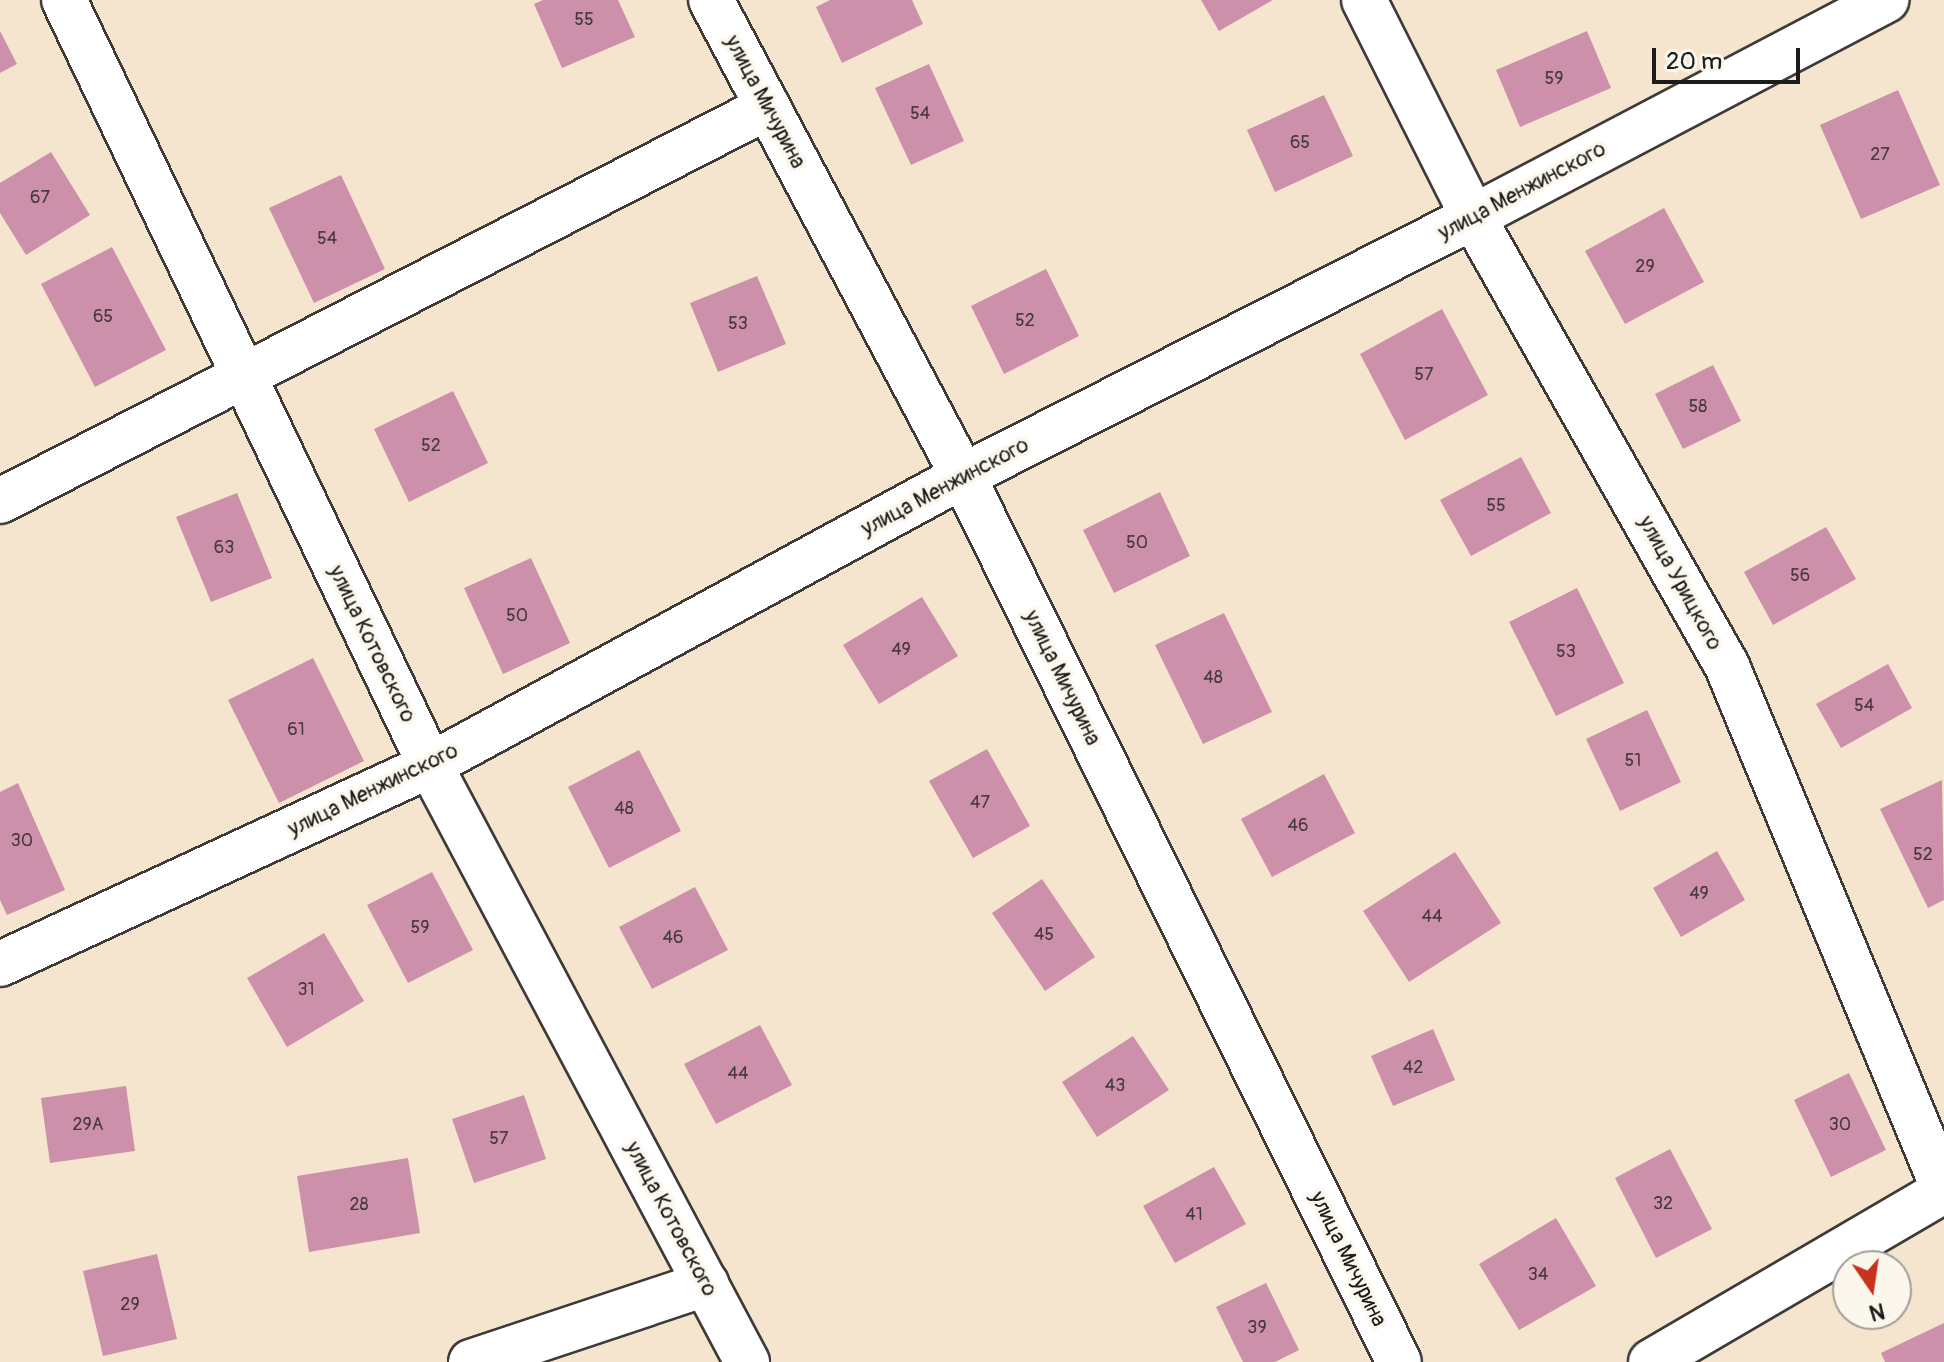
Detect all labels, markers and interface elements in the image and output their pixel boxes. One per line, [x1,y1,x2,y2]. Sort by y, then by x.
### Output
house number: 55 [574,9,594,31]
street label: улица Мичурина [719,31,811,173]
scale bar [1656,32,1804,82]
text: 20 m [1666,47,1722,76]
house number: 59 [1544,68,1564,90]
house number: 54 [910,103,930,125]
house number: 65 [1290,132,1310,154]
street label: улица Менжинского [1434,136,1610,246]
house number: 27 [1870,144,1890,166]
house number: 67 [30,187,50,209]
house number: 54 [317,228,337,250]
house number: 29 [1635,256,1655,278]
house number: 65 [93,306,113,328]
house number: 52 [1015,310,1035,332]
house number: 53 [728,313,748,335]
house number: 57 [1414,364,1434,386]
house number: 58 [1689,396,1707,418]
street label: улица Менжинского [857,432,1033,542]
house number: 52 [421,435,441,457]
house number: 55 [1486,495,1506,517]
street label: улица Урицкого [1632,511,1728,655]
house number: 50 [1126,532,1148,554]
house number: 63 [214,537,234,559]
street label: улица Котовского [323,561,421,727]
house number: 56 [1790,565,1810,587]
house number: 50 [506,605,528,627]
street label: улица Мичурина [1018,606,1106,750]
house number: 49 [891,639,911,661]
house number: 53 [1556,641,1576,663]
house number: 48 [1203,667,1223,689]
house number: 54 [1854,695,1874,717]
house number: 61 [287,719,305,741]
street label: улица Менжинского [284,737,462,843]
house number: 51 [1625,750,1641,772]
house number: 47 [970,792,990,814]
house number: 48 [614,798,634,820]
house number: 46 [1288,815,1308,837]
house number: 30 [11,830,33,852]
house number: 52 [1913,844,1933,866]
house number: 49 [1689,883,1709,905]
house number: 44 [1422,906,1442,928]
house number: 59 [410,917,430,939]
house number: 45 [1034,924,1054,946]
house number: 46 [663,927,683,949]
house number: 31 [297,979,315,1001]
house number: 42 [1403,1057,1423,1079]
house number: 44 [728,1063,748,1085]
house number: 43 [1105,1075,1125,1097]
house number: 29А [72,1114,104,1136]
house number: 30 [1829,1114,1851,1136]
house number: 57 [489,1128,509,1150]
street label: улица Котовского [619,1137,723,1301]
street label: улица Мичурина [1304,1187,1392,1331]
house number: 32 [1653,1193,1673,1215]
house number: 28 [349,1194,369,1216]
house number: 41 [1185,1204,1203,1226]
north arrow [1832,1250,1912,1330]
house number: 34 [1528,1264,1548,1286]
house number: 29 [120,1294,140,1316]
text: N [1867,1296,1887,1327]
house number: 39 [1247,1317,1267,1339]

